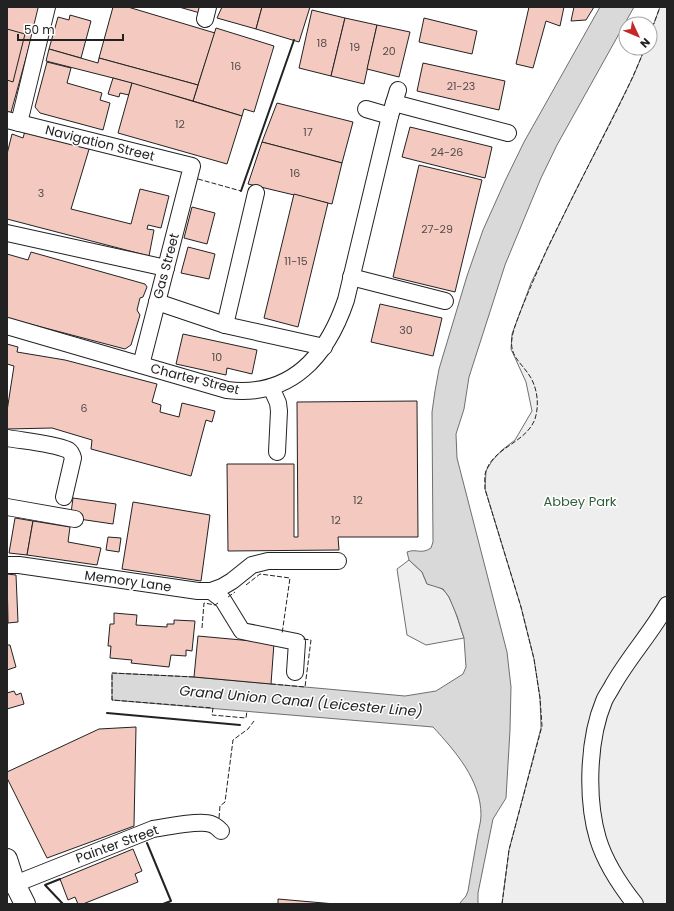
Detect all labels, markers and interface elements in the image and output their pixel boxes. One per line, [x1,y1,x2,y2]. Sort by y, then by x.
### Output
scale bar [18,16,123,42]
north arrow [618,16,658,56]
text: 50 m [24,21,55,38]
text: N [637,34,654,51]
house number: 18 [317,35,327,51]
house number: 19 [350,39,360,55]
house number: 20 [382,43,396,59]
house number: 16 [231,58,241,74]
house number: 21-23 [447,78,475,94]
house number: 12 [175,116,185,132]
street label: Navigation Street [43,120,157,166]
house number: 17 [303,124,313,140]
house number: 24-26 [431,144,463,160]
house number: 16 [290,165,300,181]
house number: 3 [38,185,44,201]
house number: 27-29 [421,221,453,237]
street label: Gas Street [148,231,184,301]
house number: 11-15 [284,253,308,269]
house number: 30 [399,322,413,338]
house number: 10 [212,349,222,365]
street label: Charter Street [148,359,242,399]
house number: 6 [81,400,88,416]
house number: 12 [353,492,363,508]
park label: Abbey Park [543,492,617,511]
house number: 12 [331,512,341,528]
street label: Memory Lane [83,566,173,596]
water label: Grand Union Canal (Leicester Line) [179,680,423,722]
street label: Painter Street [73,820,161,868]

